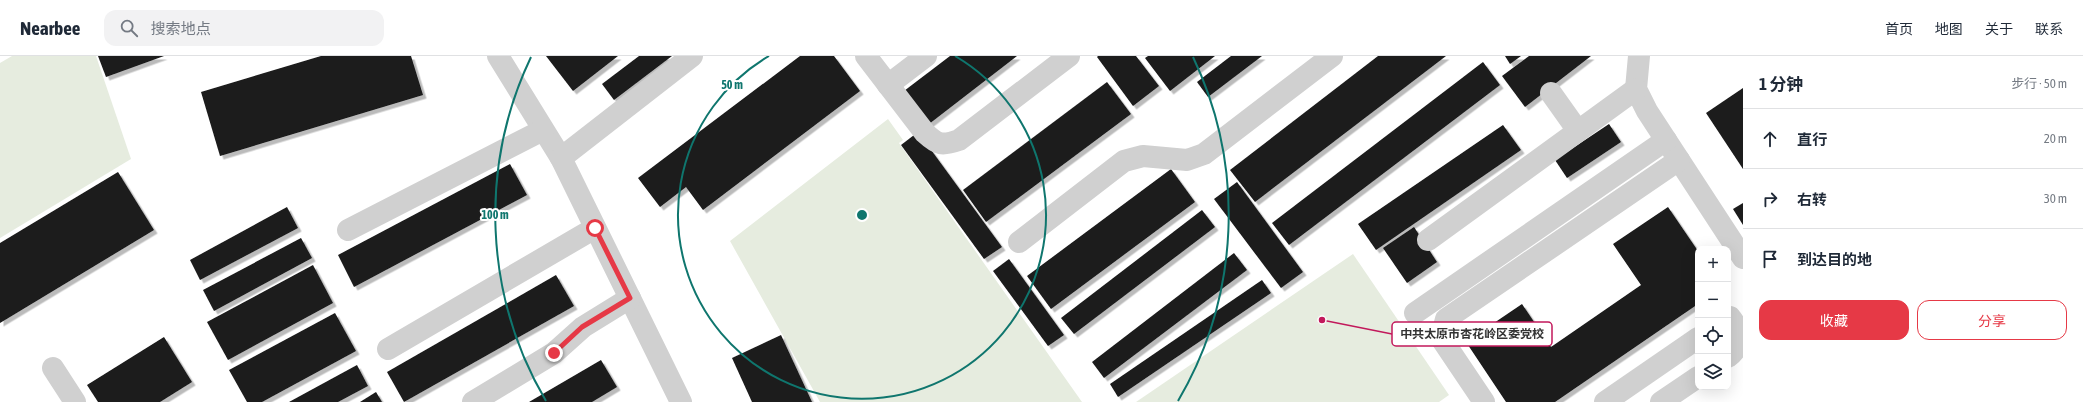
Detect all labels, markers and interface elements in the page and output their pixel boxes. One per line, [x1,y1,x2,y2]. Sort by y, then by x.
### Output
search box [104,10,384,46]
text: Nearbee [20,17,80,39]
icon: search [118,17,140,39]
text: 搜索地点 [150,20,210,37]
text: 首页 [1885,21,1913,37]
text: 地图 [1935,21,1963,37]
text: 关于 [1985,21,2013,37]
text: 联系 [2035,21,2063,37]
text: 1 分钟 [1759,74,1803,94]
text: 步行 · 50 m [2011,76,2067,91]
text: 50 m [721,78,743,92]
icon: ahead [1759,128,1781,150]
text: 直行 [1797,131,1827,148]
text: 20 m [2044,131,2067,146]
icon: right [1759,188,1781,210]
text: 右转 [1797,191,1827,208]
text: 30 m [2044,191,2067,206]
text: 100 m [481,208,509,222]
centre of rings [855,208,869,222]
route start [586,219,604,237]
map controls [1695,246,1731,390]
button: + [1695,246,1731,282]
icon: arrive [1759,248,1781,270]
text: 到达目的地 [1797,251,1872,268]
button: − [1695,282,1731,318]
button: 收藏 [1759,300,1909,340]
button: 分享 [1917,300,2067,340]
button: locate [1695,318,1731,354]
callout: 中共太原市杏花岭区委党校 [1392,322,1552,346]
text: 中共太原市杏花岭区委党校 [1400,327,1544,341]
route end [545,344,563,362]
button: layers [1695,354,1731,390]

